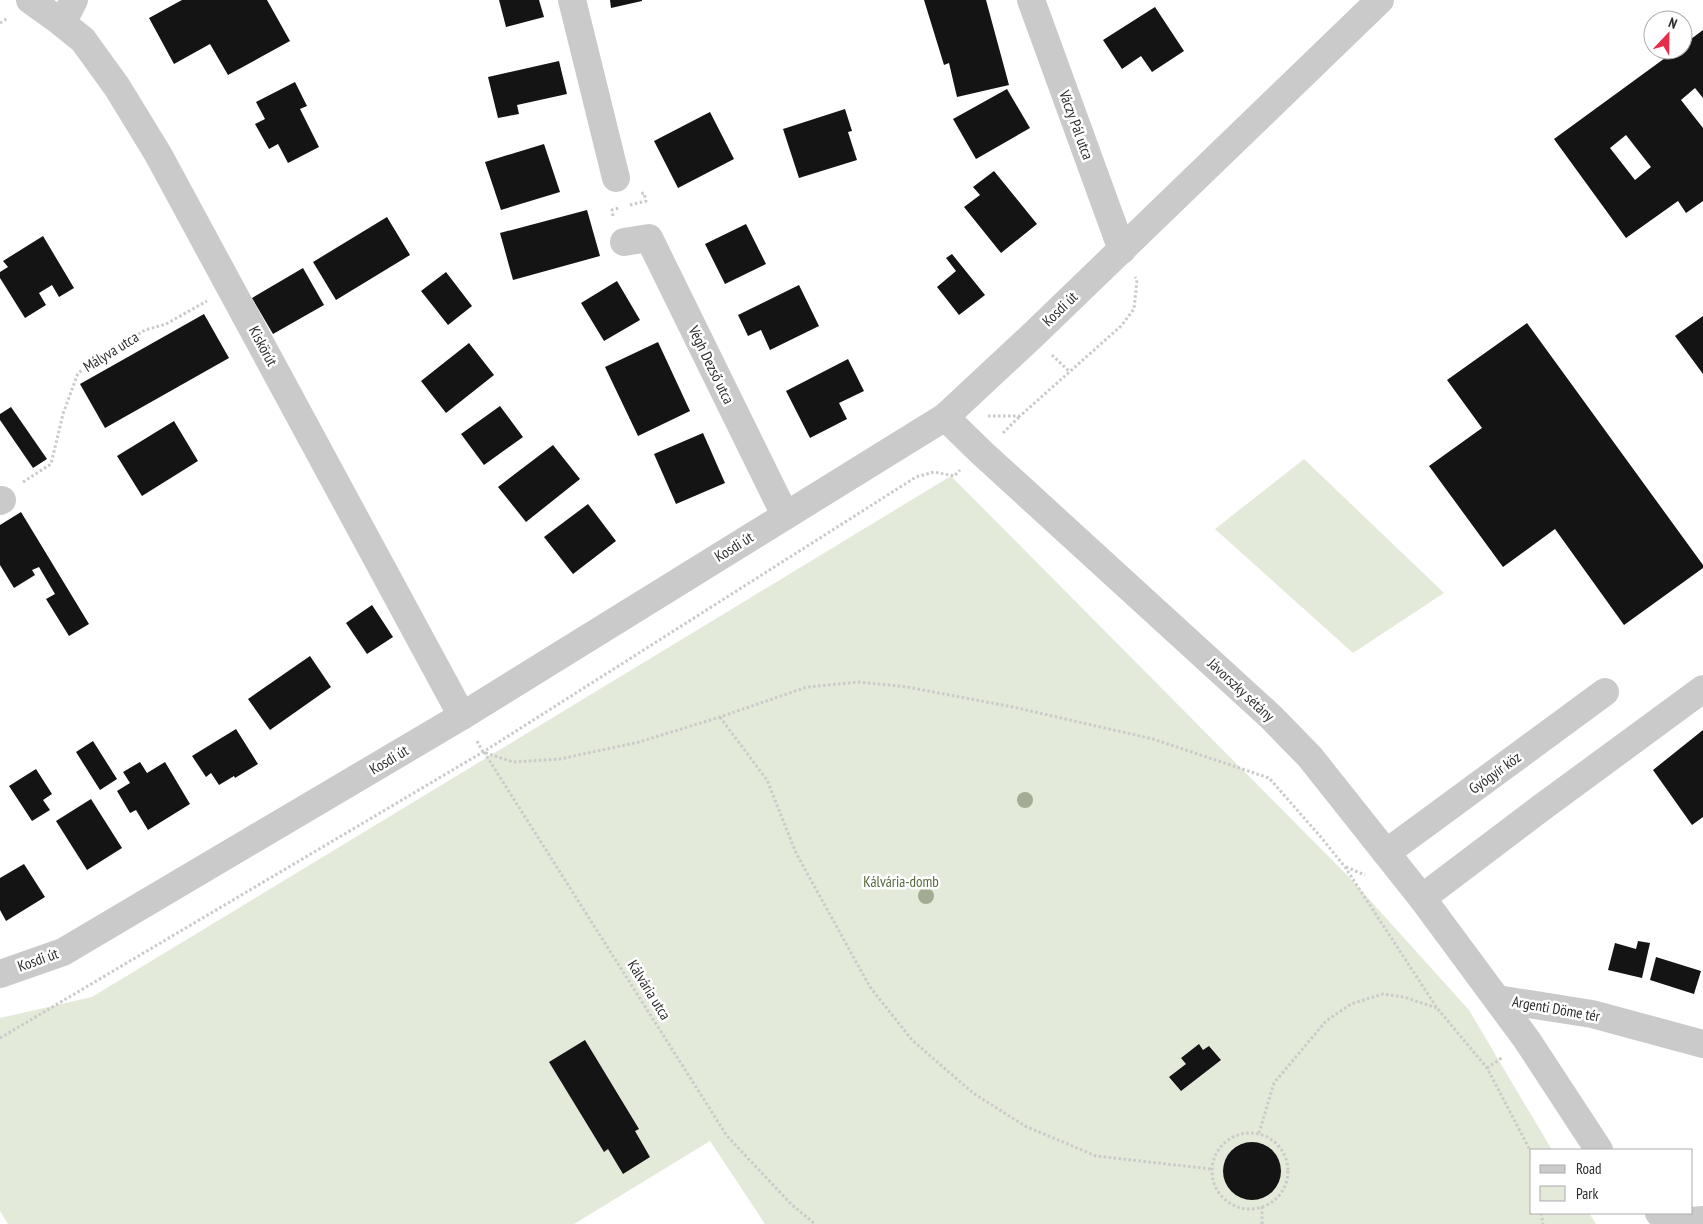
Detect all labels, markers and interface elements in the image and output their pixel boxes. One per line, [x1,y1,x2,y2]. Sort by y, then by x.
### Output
north arrow [1643,10,1693,60]
text: N [1666,13,1680,33]
street label: Váczy Pál utca [1055,87,1098,162]
street label: Kosdi út [1038,287,1081,330]
street label: Kiskörút [245,322,282,369]
street label: Végh Dezső utca [684,322,739,407]
street label: Mályva utca [80,327,142,376]
street label: Kosdi út [711,527,757,566]
street label: Jávorszky sétány [1203,653,1279,726]
street label: Kosdi út [366,741,412,779]
street label: Gyógyír köz [1465,747,1524,798]
park label: Kálvária-domb [863,872,939,891]
street label: Kosdi út [15,943,61,976]
street label: Kálvária utca [624,956,675,1023]
street label: Argenti Döme tér [1511,991,1602,1026]
legend [1530,1149,1693,1214]
text: Road [1576,1159,1602,1178]
text: Park [1576,1184,1598,1203]

